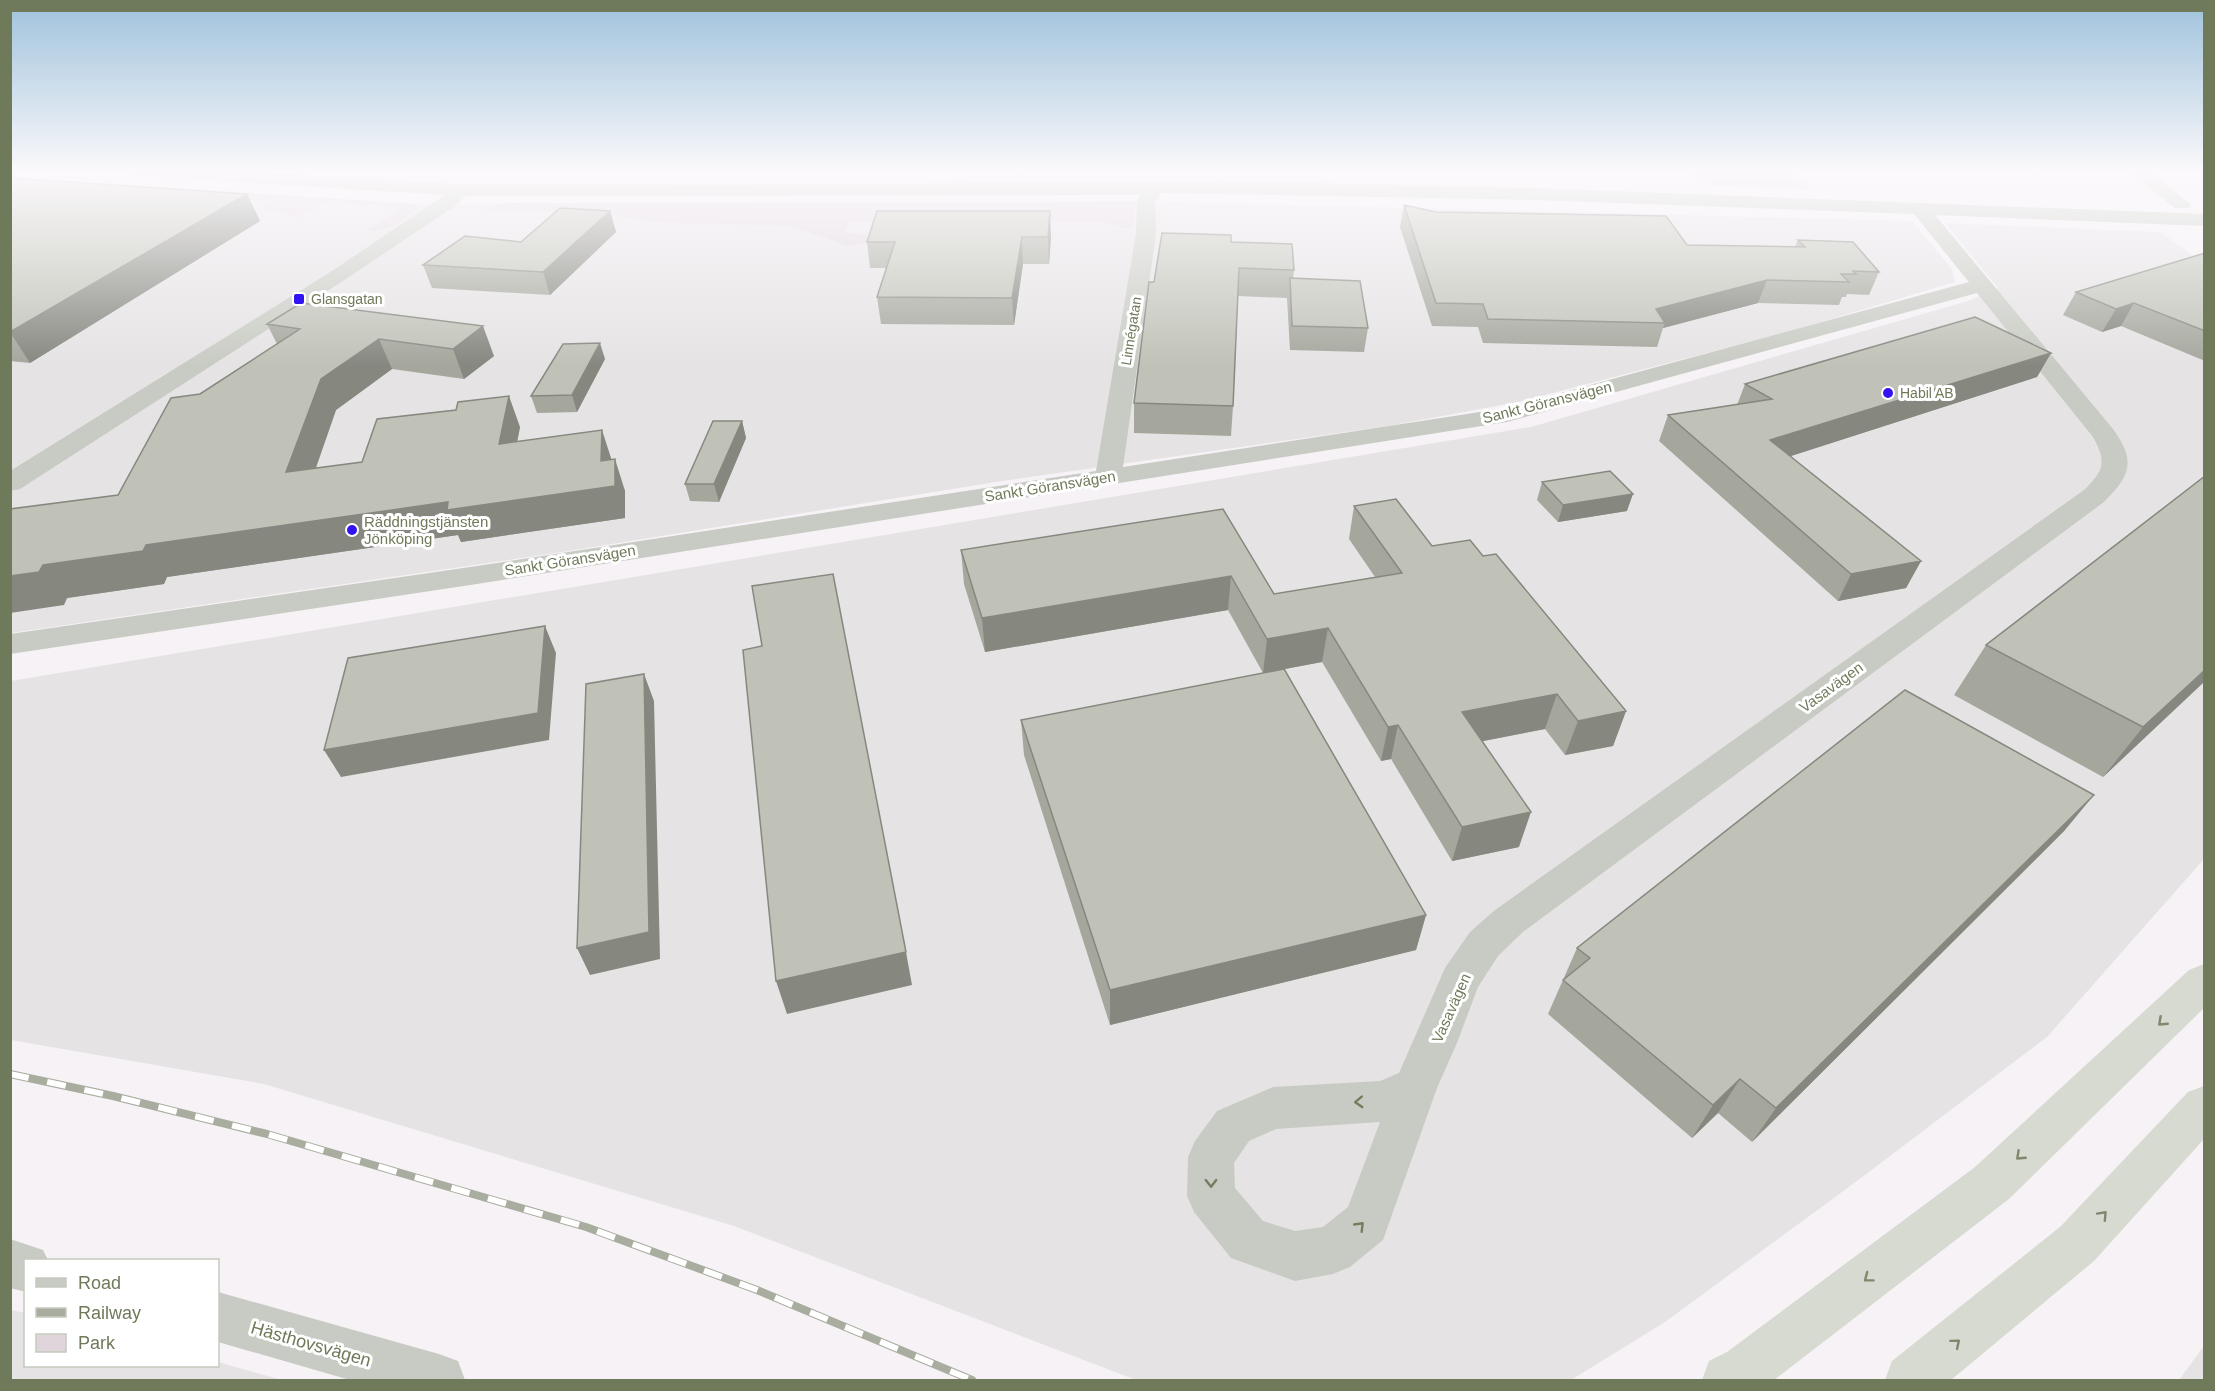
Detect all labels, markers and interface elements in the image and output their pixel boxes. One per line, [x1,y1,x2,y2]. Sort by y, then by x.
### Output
place label: Glansgatan [311,291,383,307]
marker: Glansgatan [292,292,306,306]
street label: Linnégatan [1118,296,1144,366]
street label: Sankt Göransvägen [1481,378,1613,426]
place label: Habil AB [1900,385,1954,401]
marker: Habil AB [1881,386,1895,400]
street label: Sankt Göransvägen [983,467,1117,505]
place label: Räddningstjänsten Jönköping [364,513,488,547]
marker: Räddningstjänsten Jönköping [345,523,359,537]
street label: Sankt Göransvägen [503,541,637,579]
street label: Vasavägen [1796,658,1866,716]
street label: Vasavägen [1428,971,1474,1045]
one-way arrow [2158,1015,2169,1026]
one-way arrow [1355,1096,1364,1109]
one-way arrow [2017,1149,2028,1160]
one-way arrow [1205,1179,1217,1188]
one-way arrow [2096,1212,2107,1222]
one-way arrow [1353,1222,1364,1232]
legend [24,1259,219,1367]
one-way arrow [1864,1270,1875,1281]
text: Road [78,1273,121,1293]
text: Railway [78,1303,141,1323]
street label: Hästhovsvägen [249,1317,373,1371]
text: Park [78,1333,116,1353]
one-way arrow [1949,1339,1960,1350]

